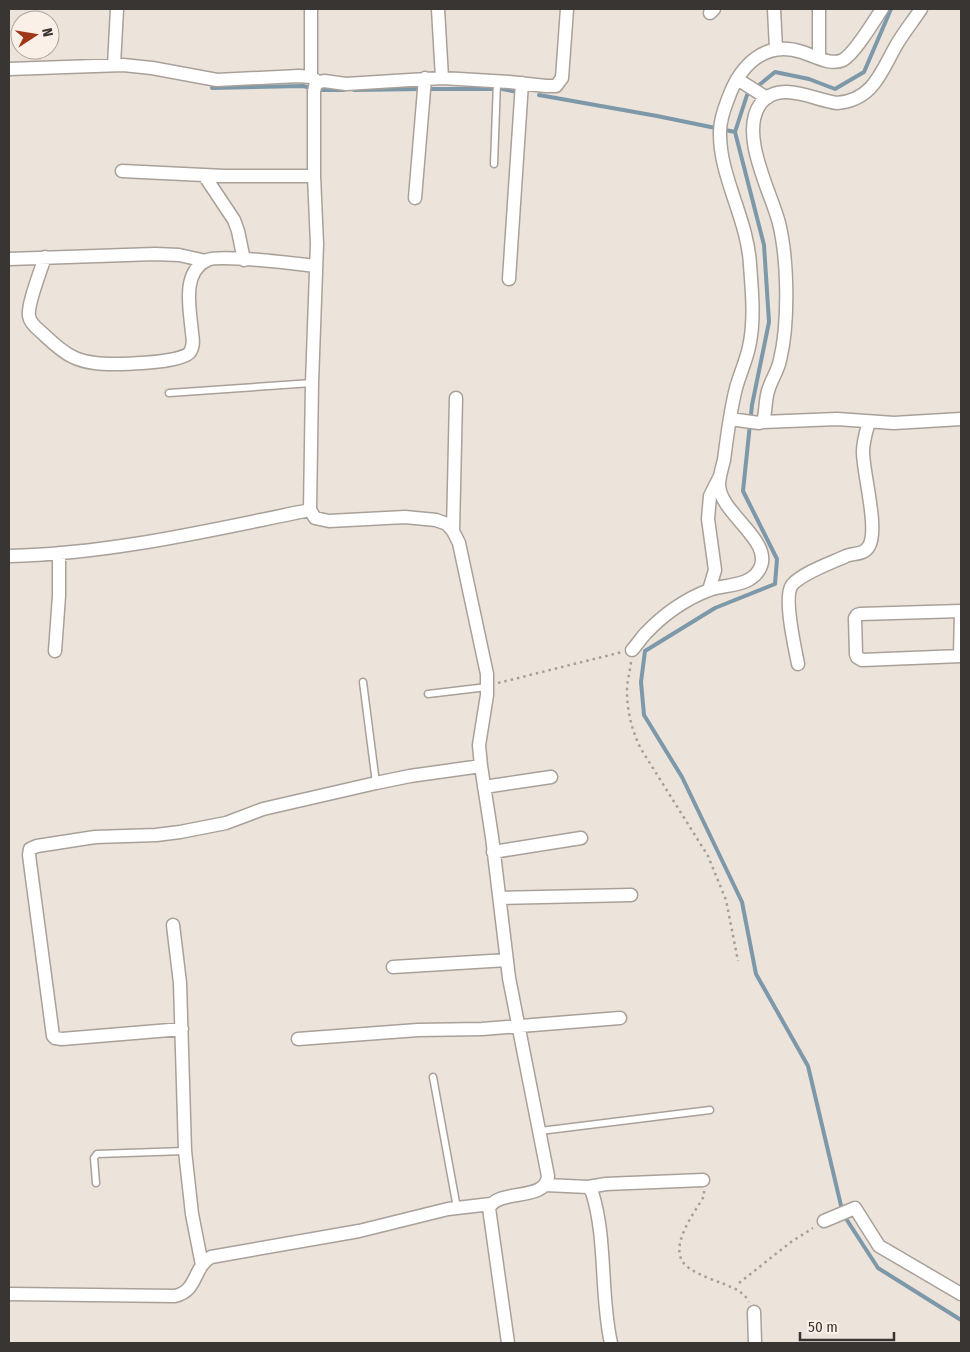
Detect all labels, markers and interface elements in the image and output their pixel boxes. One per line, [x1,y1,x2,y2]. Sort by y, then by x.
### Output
north arrow [10,10,60,60]
text: N [38,27,56,38]
scale bar [800,1310,894,1342]
text: 50 m [808,1318,838,1336]

